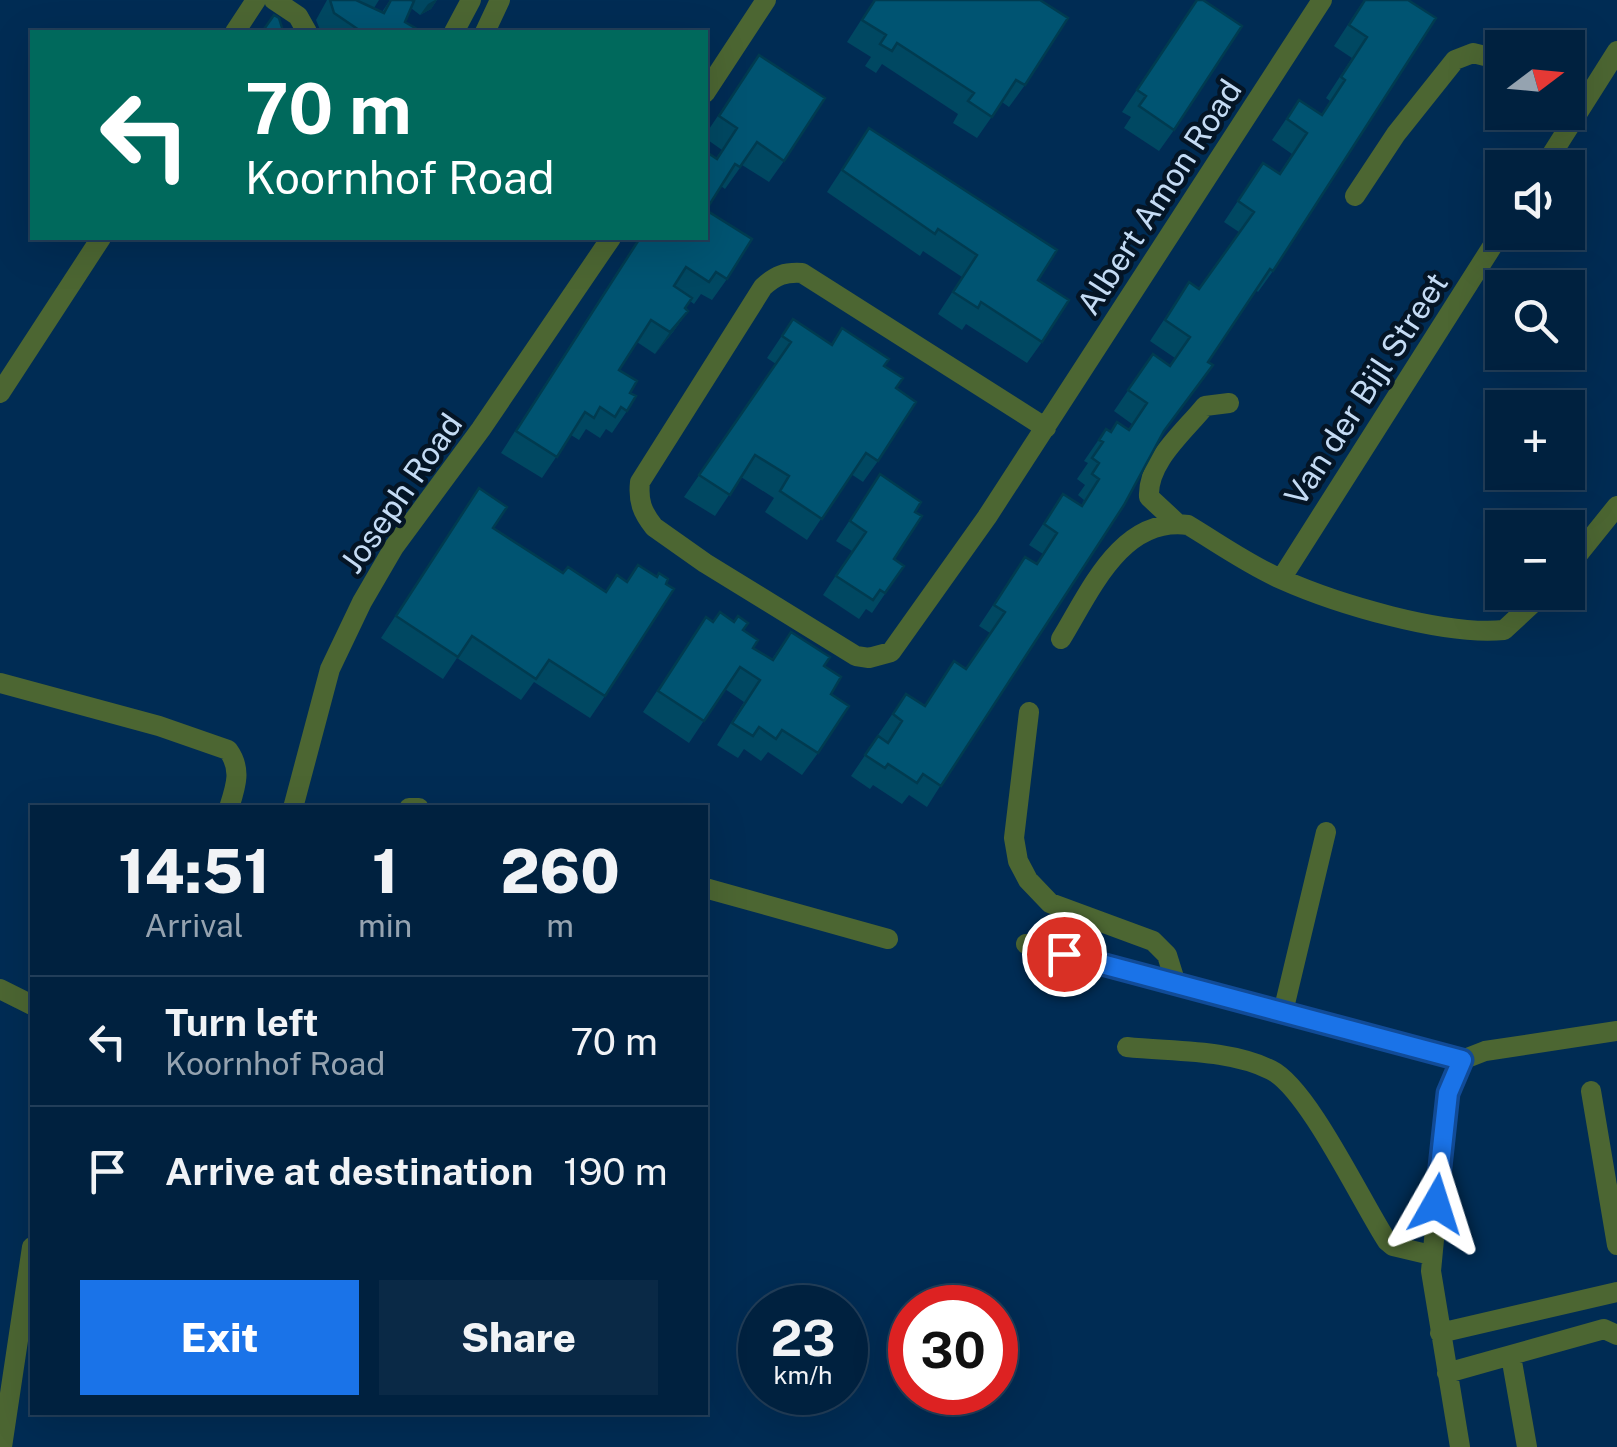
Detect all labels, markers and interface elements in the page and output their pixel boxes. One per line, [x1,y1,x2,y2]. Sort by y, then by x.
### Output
north arrow [1485,30,1585,130]
map controls [1485,30,1585,610]
text: 70 m [245,67,412,150]
icon: left [80,70,210,200]
street label: Albert Amon Road [1069,73,1249,321]
button: sound [1485,150,1585,250]
text: Koornhof Road [245,151,555,204]
street label: Van der Bijl Street [1277,266,1455,512]
button: search [1485,270,1585,370]
button: + [1485,390,1585,490]
street label: Joseph Road [333,406,469,580]
button: − [1485,510,1585,610]
text: 14:51 [118,836,270,907]
text: 1 [372,836,398,907]
text: 260 [500,836,620,907]
text: Arrival [145,907,243,944]
text: min [358,907,412,944]
text: m [546,907,574,944]
pin [1022,912,1107,997]
icon: arrive [1037,927,1092,982]
text: Turn left [165,1000,319,1045]
icon: left [80,1014,135,1069]
text: 70 m [571,1019,658,1064]
text: Koornhof Road [165,1045,385,1082]
icon: arrive [80,1144,135,1199]
text: Arrive at destination [165,1149,533,1194]
text: 190 m [563,1149,668,1194]
position arrow [1384,1152,1488,1256]
button: Exit [80,1280,359,1395]
button: Share [379,1280,658,1395]
speed limit sign: 30 [888,1285,1018,1415]
text: 23 [770,1308,836,1367]
text: km/h [774,1360,832,1390]

